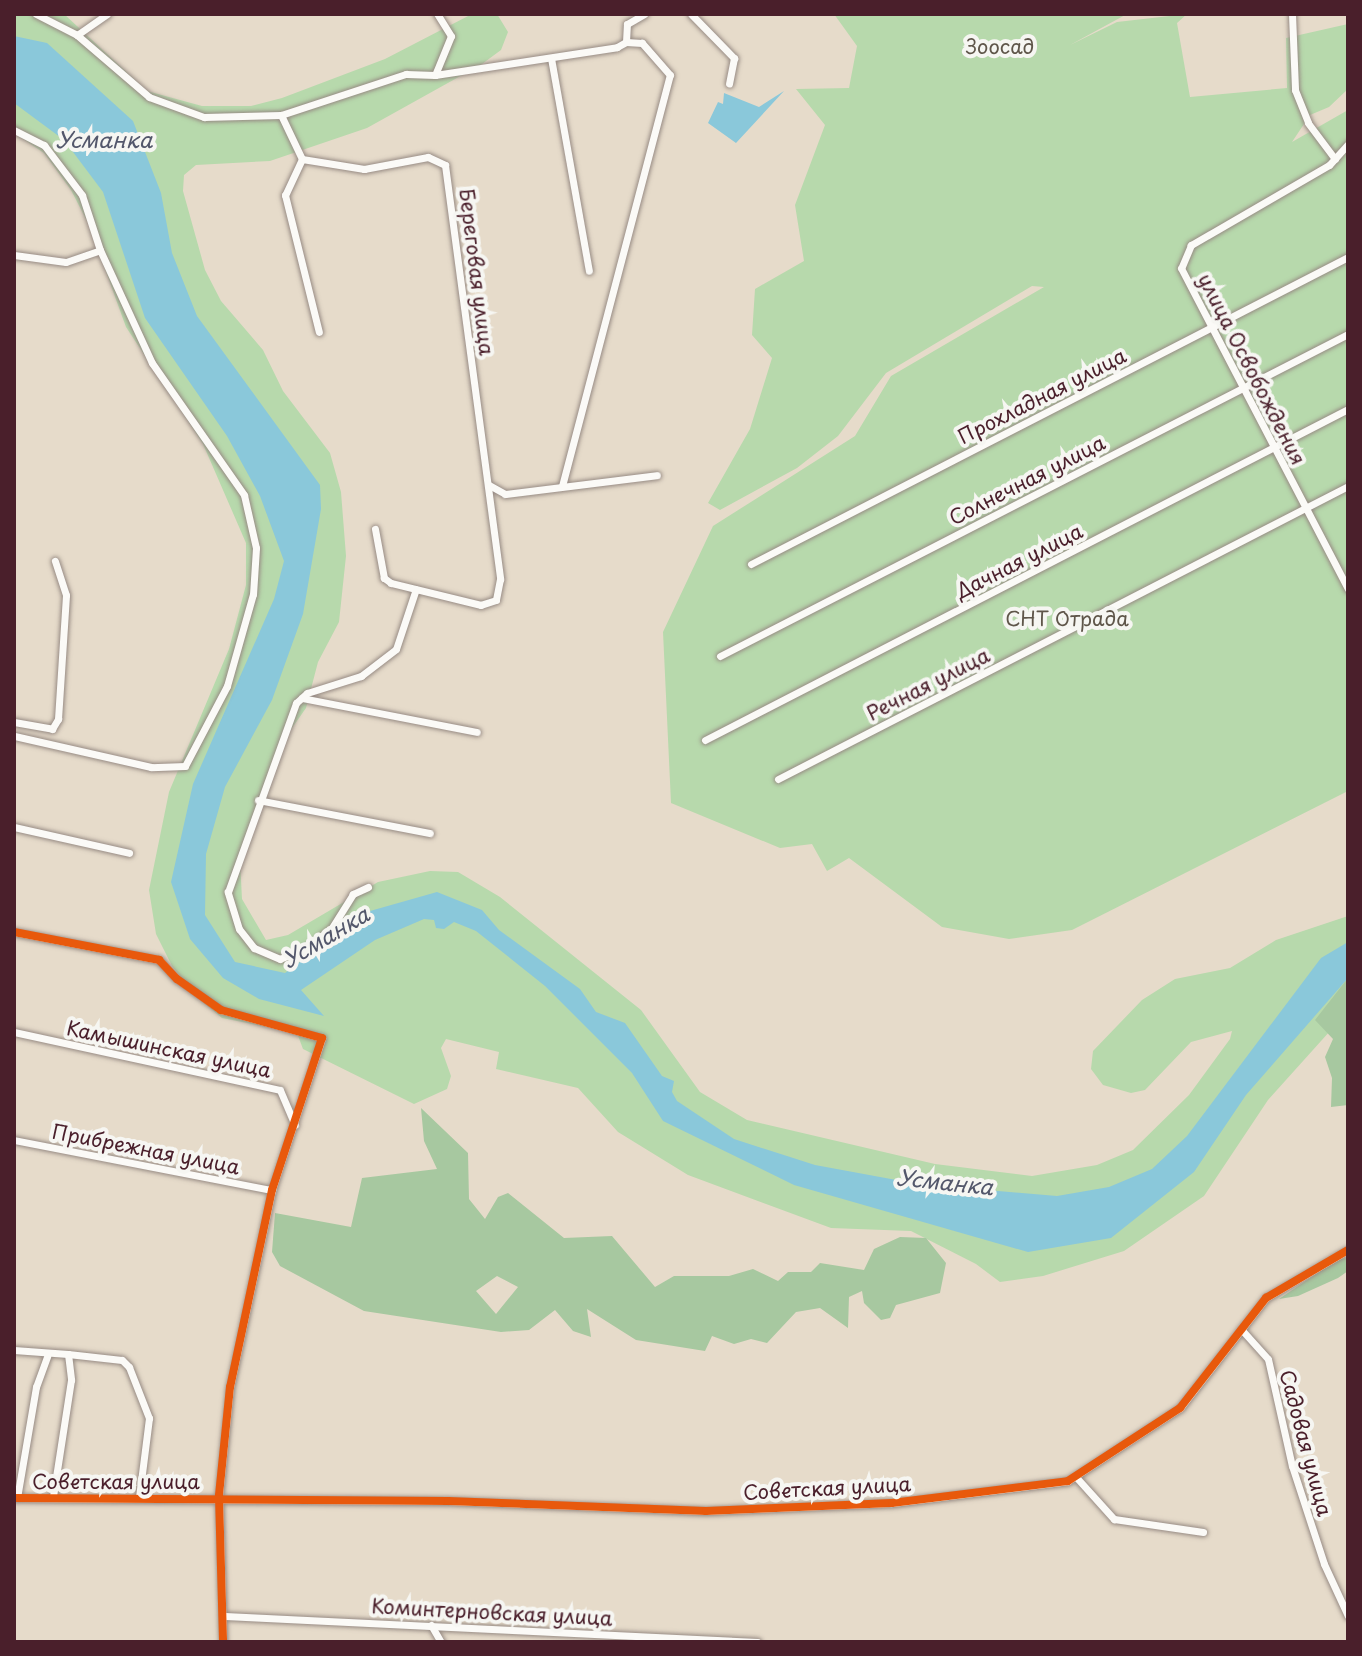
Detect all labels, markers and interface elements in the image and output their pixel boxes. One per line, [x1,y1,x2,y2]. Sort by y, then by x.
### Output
park label: Зоосад [966,34,1034,58]
water label: Усманка [56,126,152,152]
street label: Береговая улица [455,187,499,357]
street label: улица Освобождения [1193,269,1311,469]
street label: Прохладная улица [953,343,1131,449]
street label: Солнечная улица [944,430,1110,530]
street label: Дачная улица [951,518,1087,604]
park label: СНТ Отрада [1005,606,1129,630]
street label: Речная улица [862,642,994,726]
water label: Усманка [277,900,373,972]
street label: Камышинская улица [64,1016,274,1082]
street label: Прибрежная улица [50,1119,242,1179]
water label: Усманка [896,1163,994,1199]
street label: Садовая улица [1275,1367,1337,1519]
street label: Советская улица [32,1469,200,1493]
street label: Советская улица [742,1472,912,1504]
street label: Коминтерновская улица [370,1594,614,1630]

